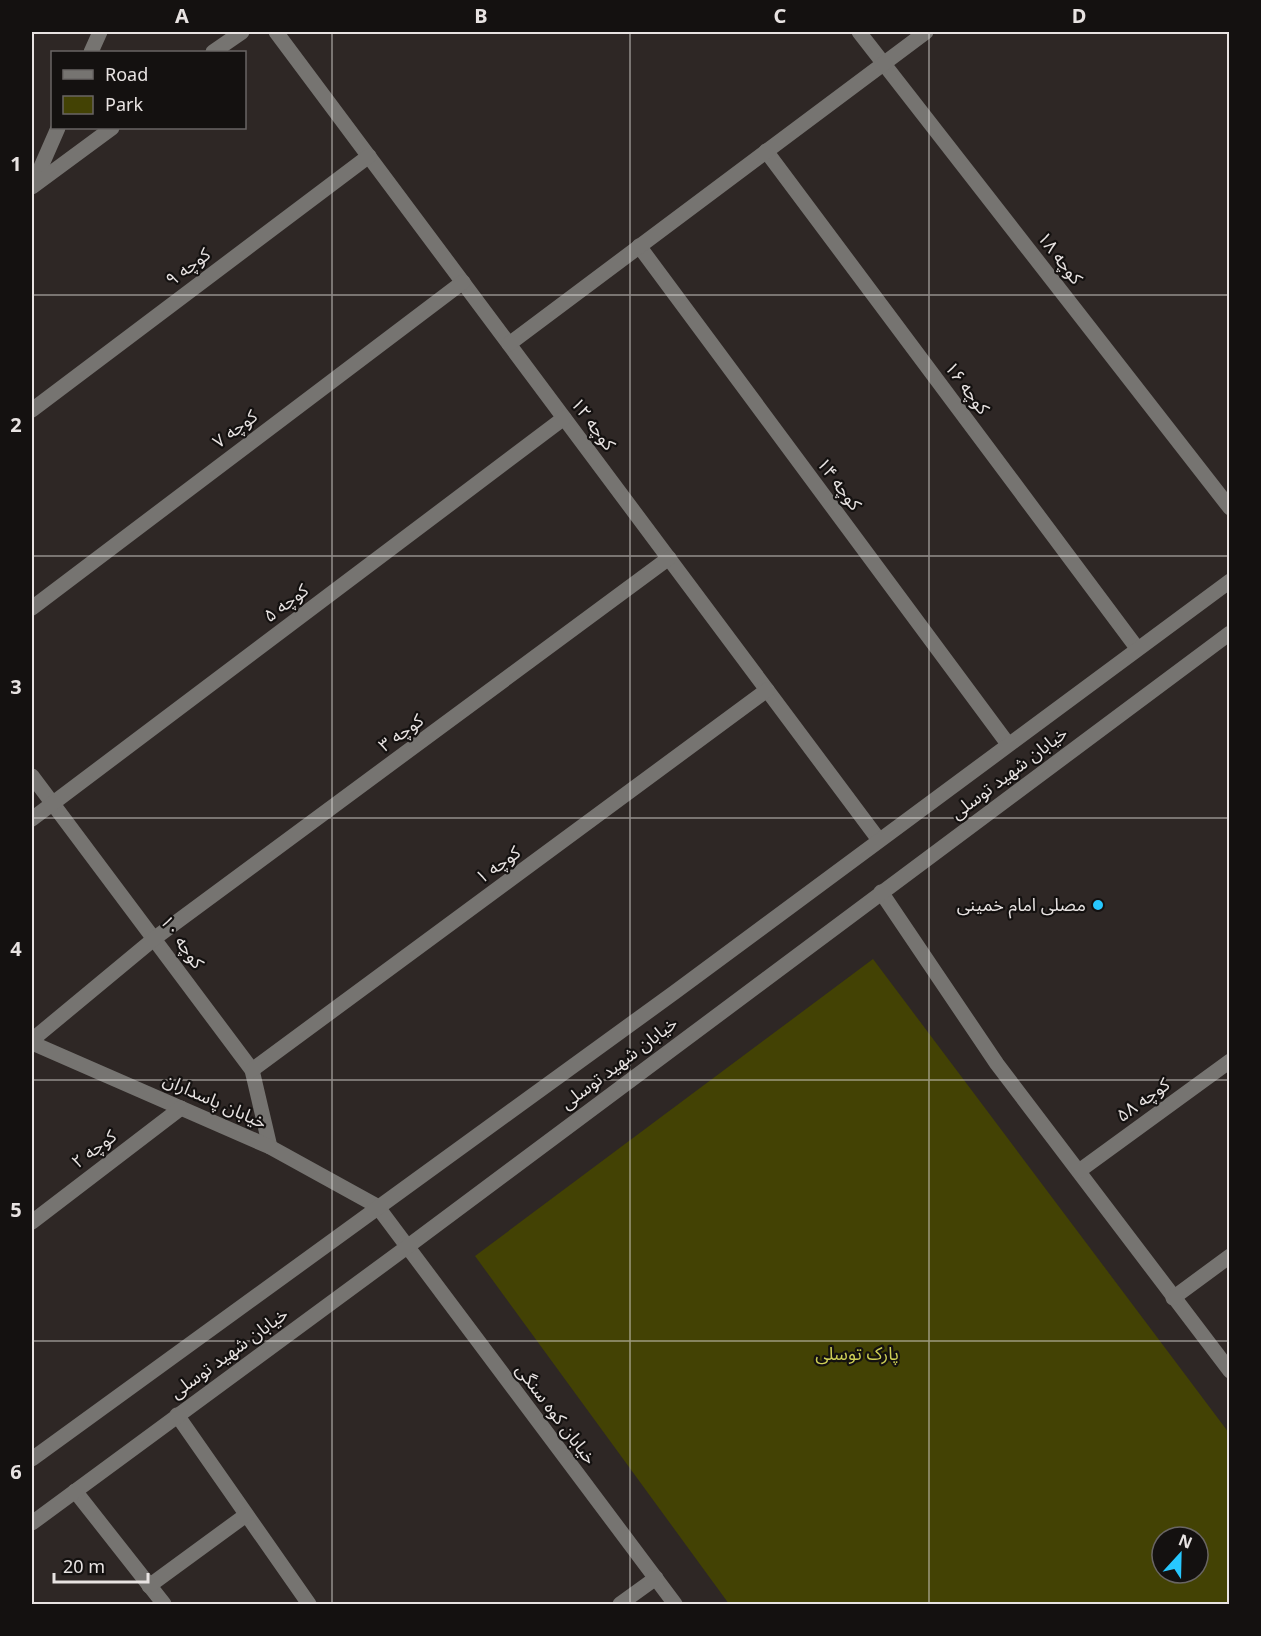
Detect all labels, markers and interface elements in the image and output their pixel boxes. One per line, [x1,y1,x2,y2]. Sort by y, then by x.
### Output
text: A [175,2,189,29]
text: B [474,2,488,29]
text: C [774,2,787,29]
text: D [1072,2,1086,29]
legend [51,51,246,129]
text: Road [105,62,148,86]
text: Park [105,92,143,116]
text: 1 [10,150,22,177]
street label: کوچه ۱۸ [1033,226,1089,289]
street label: کوچه ۹ [160,241,215,291]
street label: کوچه ۱۶ [940,356,996,419]
street label: کوچه ۱۲ [566,392,622,455]
street label: کوچه ۷ [207,403,262,453]
text: 2 [10,411,22,438]
street label: کوچه ۱۴ [812,452,868,515]
street label: کوچه ۵ [258,577,313,627]
text: 3 [10,673,22,700]
street label: کوچه ۳ [373,707,428,757]
street label: خیابان شهید توسلی [945,720,1072,824]
street label: کوچه ۱ [470,839,525,889]
place label: مصلی امام خمینی [957,892,1086,919]
marker: مصلی امام خمینی [1091,898,1105,912]
street label: کوچه ۱۰ [155,910,211,973]
text: 4 [10,935,22,962]
street label: خیابان شهید توسلی [555,1010,682,1114]
street label: خیابان پاسداران [160,1067,271,1134]
street label: کوچه ۵۸ [1111,1071,1174,1127]
street label: کوچه ۲ [66,1123,121,1173]
text: 5 [10,1196,22,1223]
street label: خیابان شهید توسلی [165,1301,292,1403]
park label: پارک توسلی [815,1341,899,1365]
street label: خیابان کوه سنگی [511,1358,603,1469]
text: 6 [10,1458,22,1485]
north arrow [1150,1525,1210,1585]
text: N [1175,1528,1196,1554]
scale bar [54,1546,148,1584]
text: 20 m [63,1554,105,1578]

